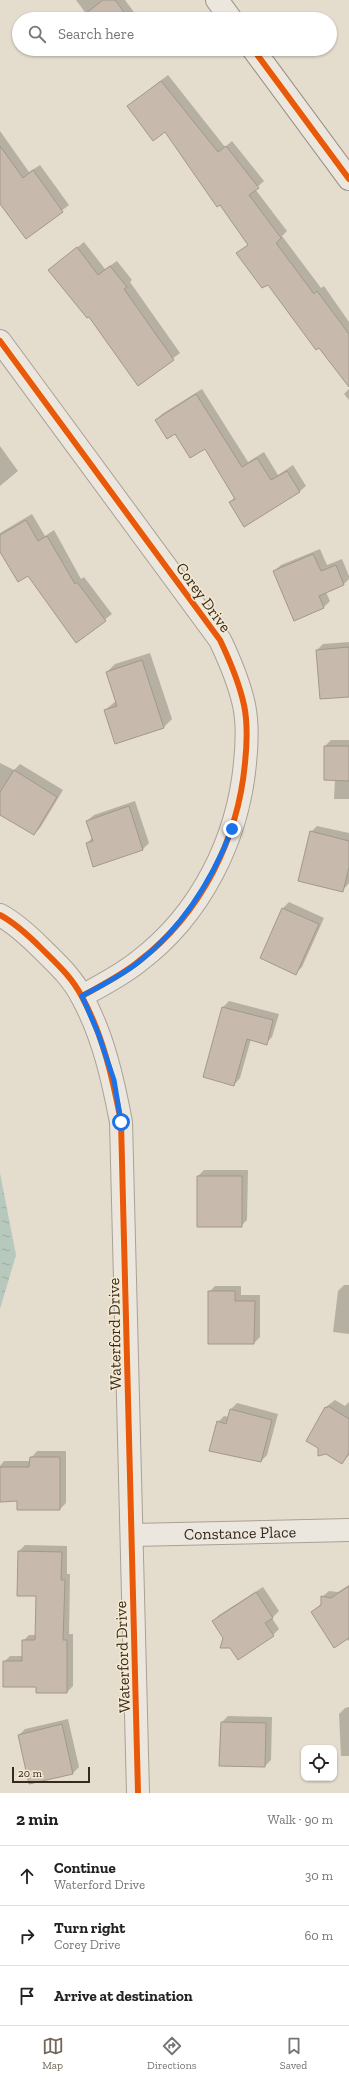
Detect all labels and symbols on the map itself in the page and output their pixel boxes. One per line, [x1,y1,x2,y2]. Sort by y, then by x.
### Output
street label: Corey Drive [172,559,235,636]
route end [223,820,241,838]
route start [112,1113,130,1131]
street label: Waterford Drive [104,1278,125,1390]
street label: Constance Place [184,1522,296,1544]
street label: Waterford Drive [111,1601,134,1713]
scale bar [12,1765,90,1784]

